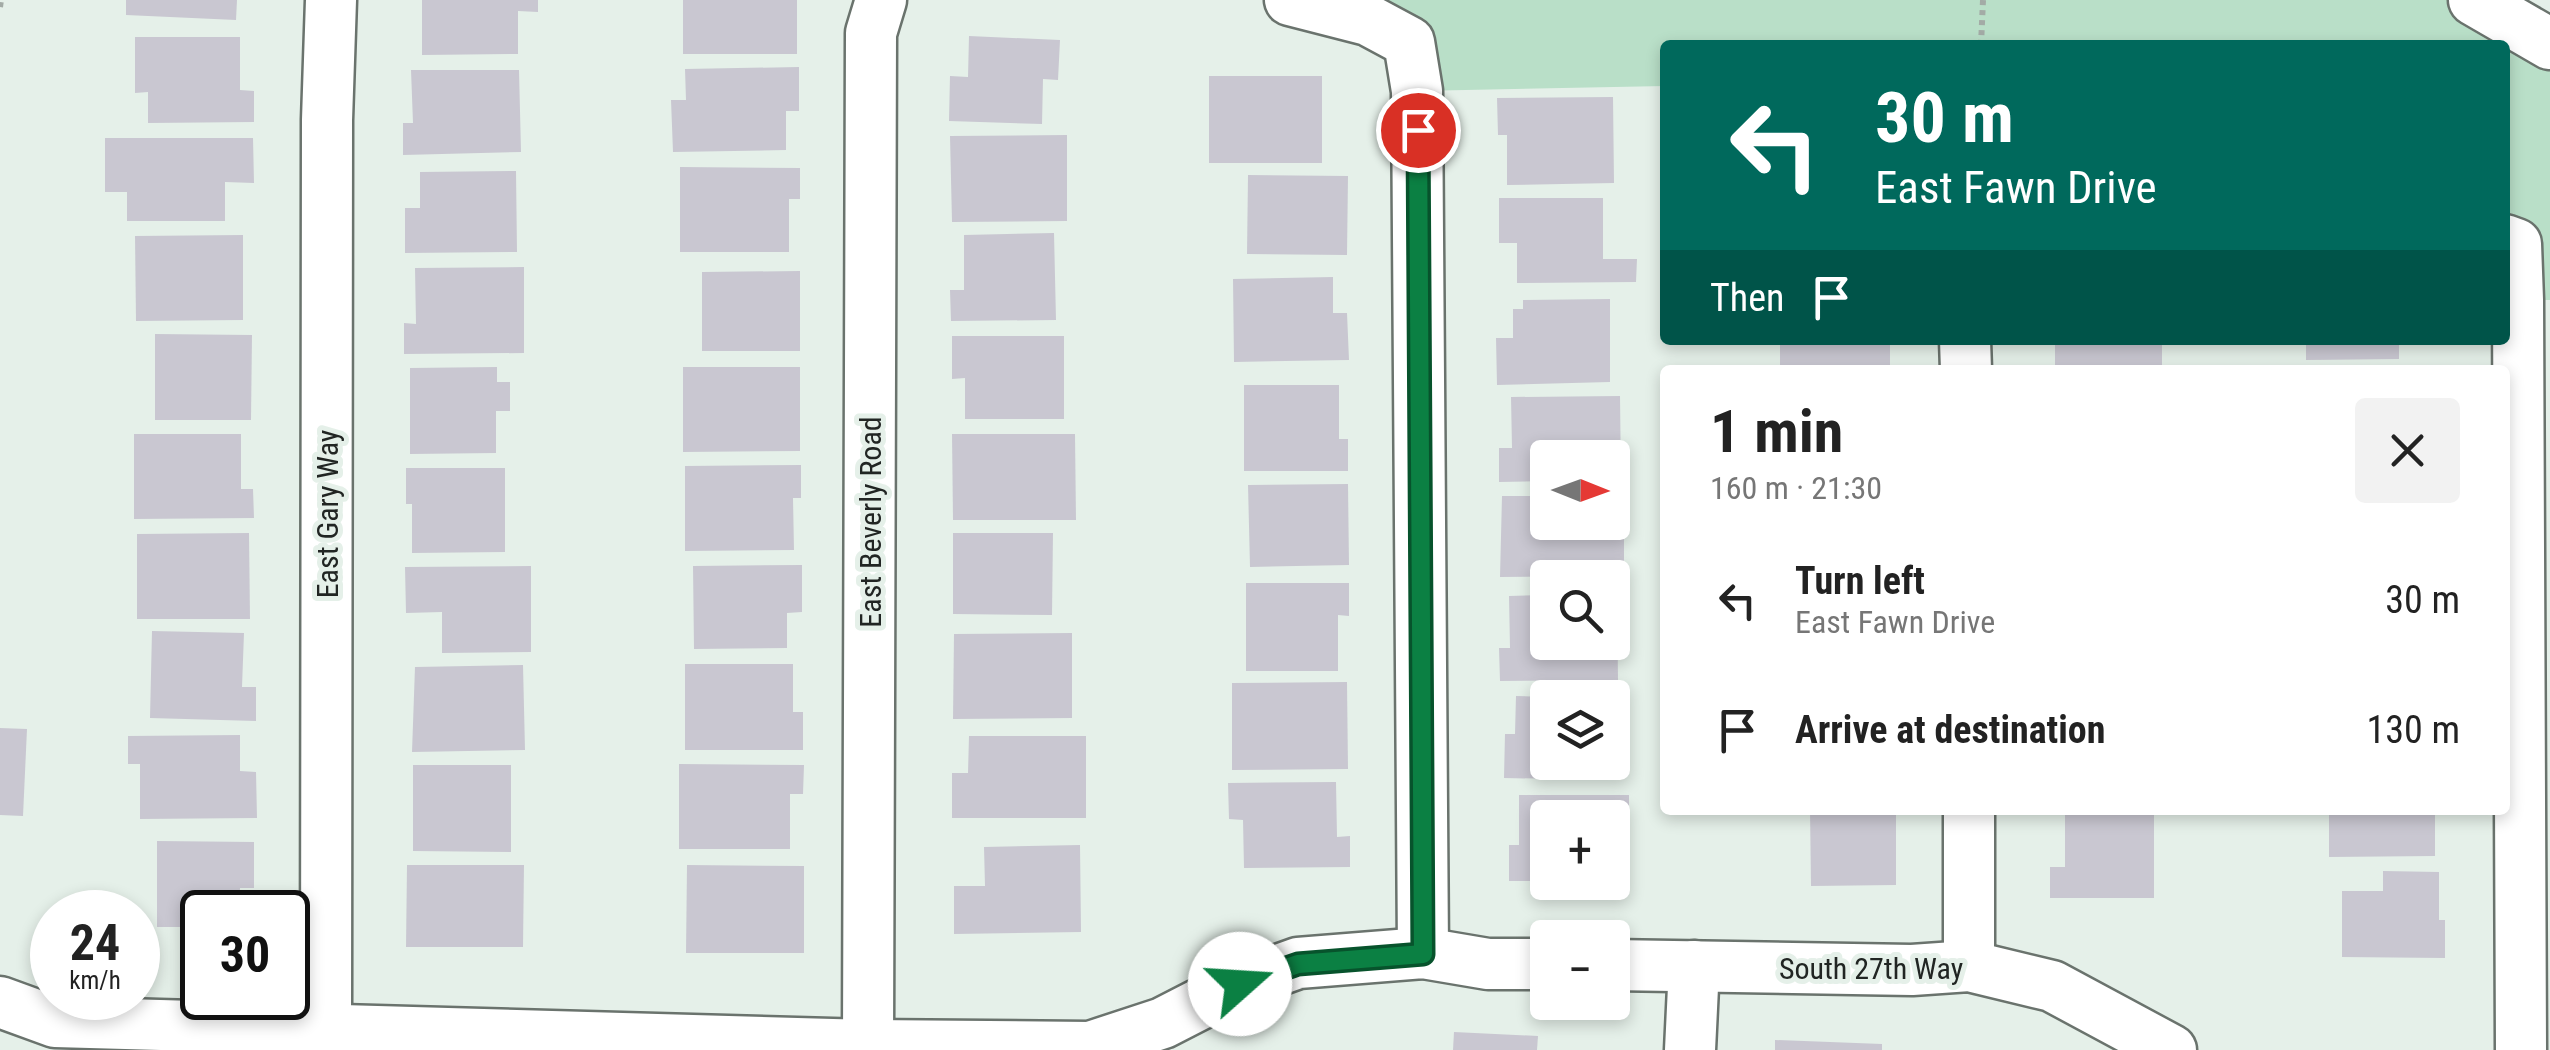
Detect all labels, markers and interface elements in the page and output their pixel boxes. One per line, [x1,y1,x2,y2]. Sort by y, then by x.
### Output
text: 30 m [1875,77,2014,159]
icon: left [1710,80,1840,210]
pin [1376,88,1461,173]
icon: arrive [1391,103,1446,158]
text: East Fawn Drive [1875,161,2157,214]
icon: arrive [1804,270,1859,325]
text: Then [1710,276,1784,320]
text: 1 min [1710,396,1843,467]
button: close [2355,398,2460,503]
street label: East Beverly Road [853,416,888,628]
street label: East Gary Way [310,430,345,598]
north arrow [1530,440,1630,540]
map controls [1530,440,1630,1020]
text: 160 m · 21:30 [1710,469,1882,507]
text: Turn left [1795,559,1925,603]
button: search [1530,560,1630,660]
icon: left [1710,573,1765,628]
text: 30 m [2385,578,2460,622]
text: East Fawn Drive [1795,603,1995,641]
button: layers [1530,680,1630,780]
icon: arrive [1710,703,1765,758]
text: Arrive at destination [1795,708,2105,752]
text: 130 m [2366,708,2460,752]
button: + [1530,800,1630,900]
speed limit sign: 30 [180,890,310,1020]
text: 24 [70,914,120,972]
button: − [1530,920,1630,1020]
position arrow [1188,932,1292,1036]
street label: South 27th Way [1779,951,1963,986]
text: km/h [69,966,121,995]

